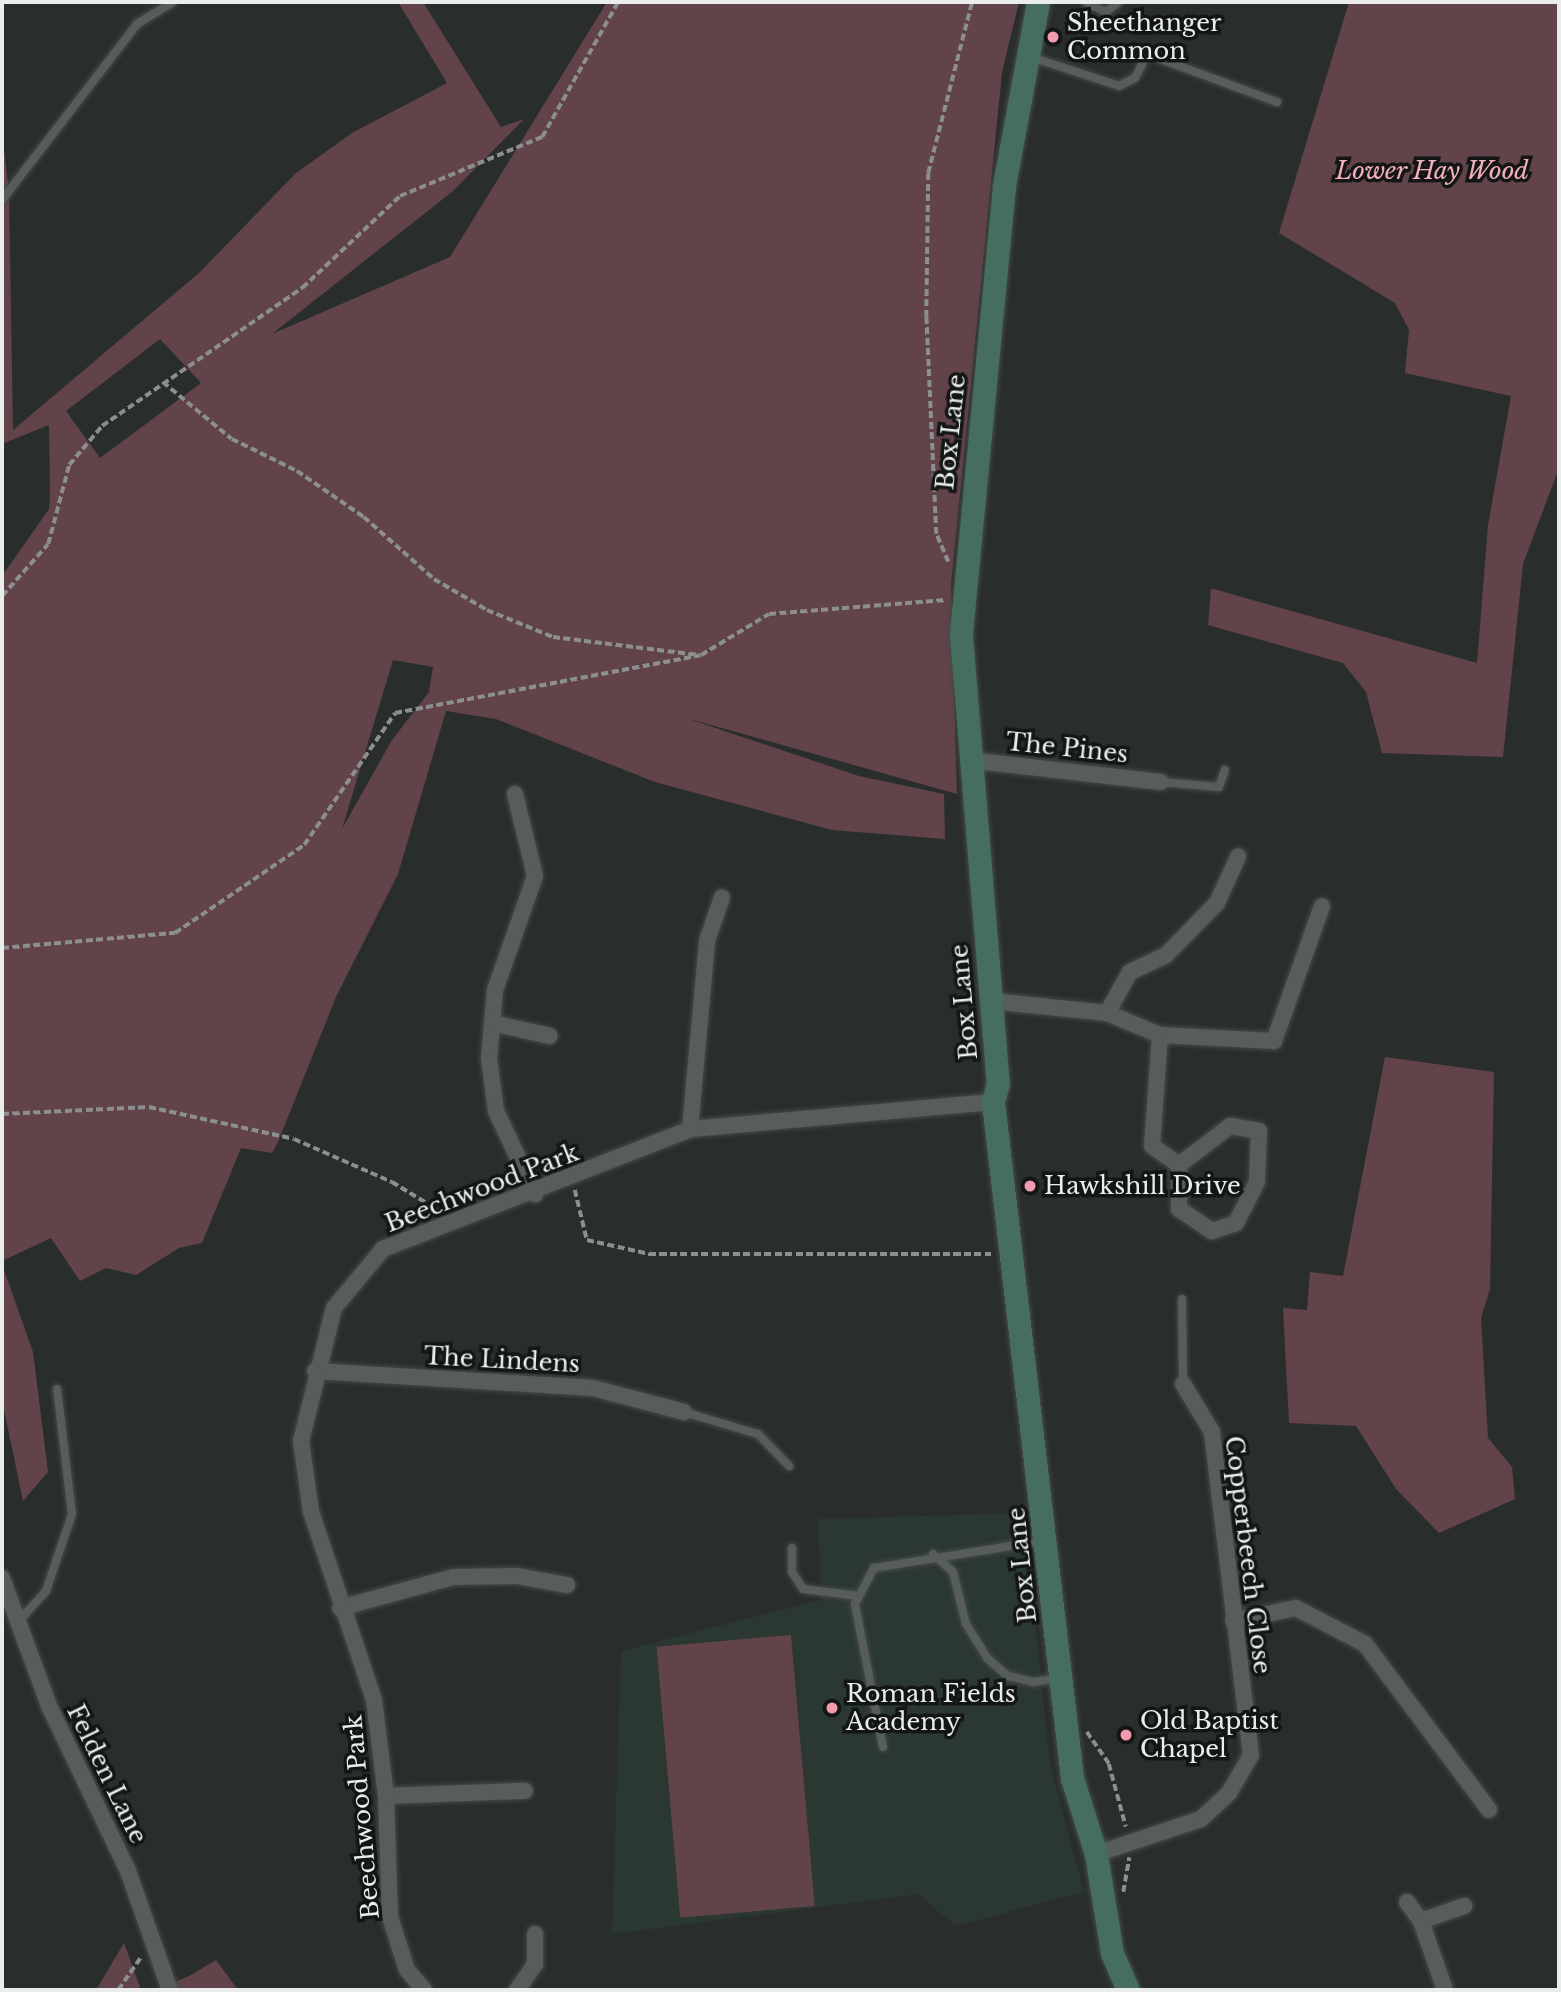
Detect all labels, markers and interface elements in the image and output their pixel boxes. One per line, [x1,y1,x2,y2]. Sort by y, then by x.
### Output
place label: Sheethanger Common [1067,9,1221,65]
marker: Sheethanger Common [1045,29,1061,45]
park label: Lower Hay Wood [1335,157,1529,185]
street label: Box Lane [931,373,971,491]
street label: The Pines [1005,727,1129,769]
street label: Box Lane [945,943,983,1061]
street label: Beechwood Park [381,1138,583,1238]
place label: Hawkshill Drive [1044,1172,1241,1200]
marker: Hawkshill Drive [1022,1178,1038,1194]
street label: The Lindens [423,1342,581,1378]
street label: Copperbeech Close [1219,1434,1277,1676]
street label: Box Lane [1002,1506,1042,1624]
place label: Roman Fields Academy [846,1680,1016,1736]
street label: Felden Lane [61,1700,153,1848]
marker: Roman Fields Academy [824,1700,840,1716]
place label: Old Baptist Chapel [1140,1707,1279,1763]
street label: Beechwood Park [339,1714,385,1920]
marker: Old Baptist Chapel [1118,1727,1134,1743]

